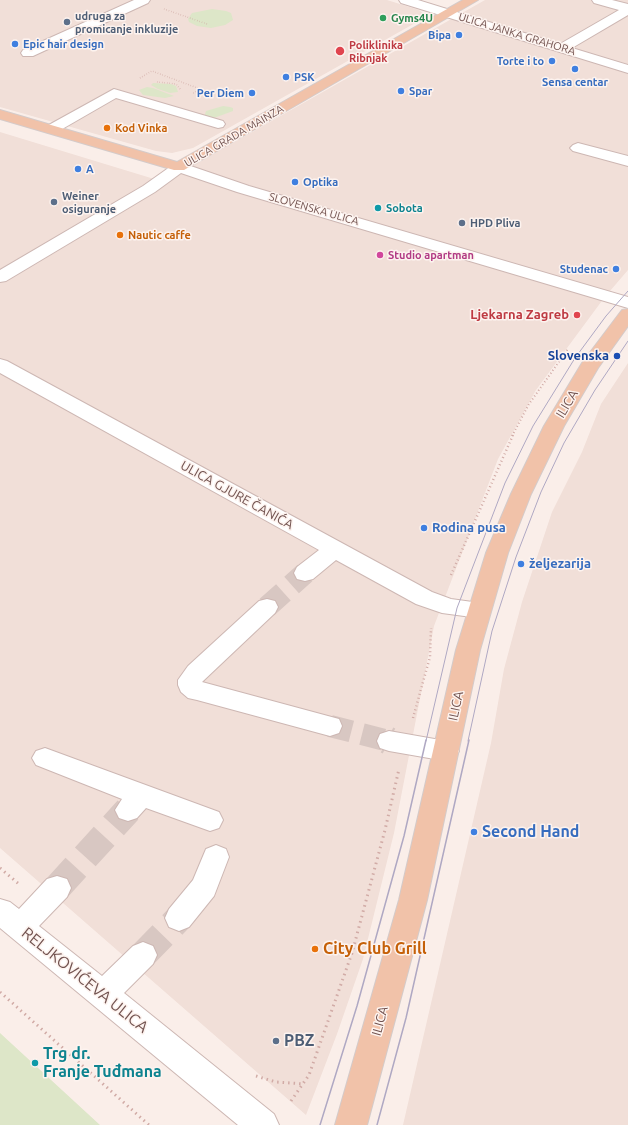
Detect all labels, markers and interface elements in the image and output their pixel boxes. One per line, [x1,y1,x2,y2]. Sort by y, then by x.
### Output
place label: udruga za promicanje inkluzije [75,9,178,35]
street label: ULICA JANKA GRAHORA [457,10,577,58]
place label: Gyms4U [391,11,433,25]
marker: Gyms4U [378,13,388,23]
marker: udruga za promicanje inkluzije [62,17,72,27]
place label: Bipa [428,28,451,42]
marker: Bipa [454,30,464,40]
place label: Epic hair design [23,37,104,51]
place label: Poliklinika Ribnjak [349,38,403,64]
marker: Epic hair design [10,39,20,49]
marker: Poliklinika Ribnjak [334,45,346,57]
place label: Torte i to [497,54,544,68]
marker: Torte i to [547,56,557,66]
marker: Sensa centar [570,64,580,74]
place label: PSK [294,70,315,84]
marker: PSK [281,72,291,82]
place label: Sensa centar [542,75,608,89]
place label: Spar [409,84,432,98]
place label: Per Diem [197,86,244,100]
marker: Spar [396,86,406,96]
marker: Per Diem [247,88,257,98]
street label: ULICA GRADA MAINZA [182,102,286,170]
place label: Kod Vinka [115,121,167,135]
marker: Kod Vinka [102,123,112,133]
place label: A [86,162,94,176]
marker: A [73,164,83,174]
place label: Optika [303,175,338,189]
marker: Optika [290,177,300,187]
place label: Weiner osiguranje [62,189,116,215]
street label: SLOVENSKA ULICA [267,190,361,228]
marker: Weiner osiguranje [49,197,59,207]
place label: Sobota [386,201,423,215]
marker: Sobota [373,203,383,213]
place label: HPD Pliva [470,216,521,230]
marker: HPD Pliva [457,218,467,228]
place label: Nautic caffe [128,228,191,242]
marker: Nautic caffe [115,230,125,240]
place label: Studio apartman [388,248,474,262]
marker: Studio apartman [375,250,385,260]
place label: Studenac [560,262,608,276]
marker: Studenac [611,264,621,274]
place label: Ljekarna Zagreb [470,307,569,323]
marker: Ljekarna Zagreb [572,310,582,320]
place label: Slovenska [548,348,609,364]
marker: Slovenska [612,351,622,361]
street label: ILICA [553,387,581,421]
street label: ULICA GJURE ČANIĆA [178,457,296,533]
place label: Rodina pusa [432,520,506,536]
marker: Rodina pusa [419,523,429,533]
place label: željezarija [529,556,591,572]
marker: željezarija [516,559,526,569]
street label: ILICA [445,690,467,722]
place label: Second Hand [482,822,579,842]
marker: Second Hand [469,827,479,837]
street label: RELJKOVIĆEVA ULICA [18,923,152,1037]
place label: City Club Grill [323,939,427,959]
marker: City Club Grill [310,944,320,954]
street label: ILICA [369,1004,391,1038]
place label: PBZ [284,1031,314,1051]
marker: PBZ [271,1036,281,1046]
place label: Trg dr. Franje Tuđmana [43,1044,162,1082]
marker: Trg dr. Franje Tuđmana [30,1058,40,1068]

